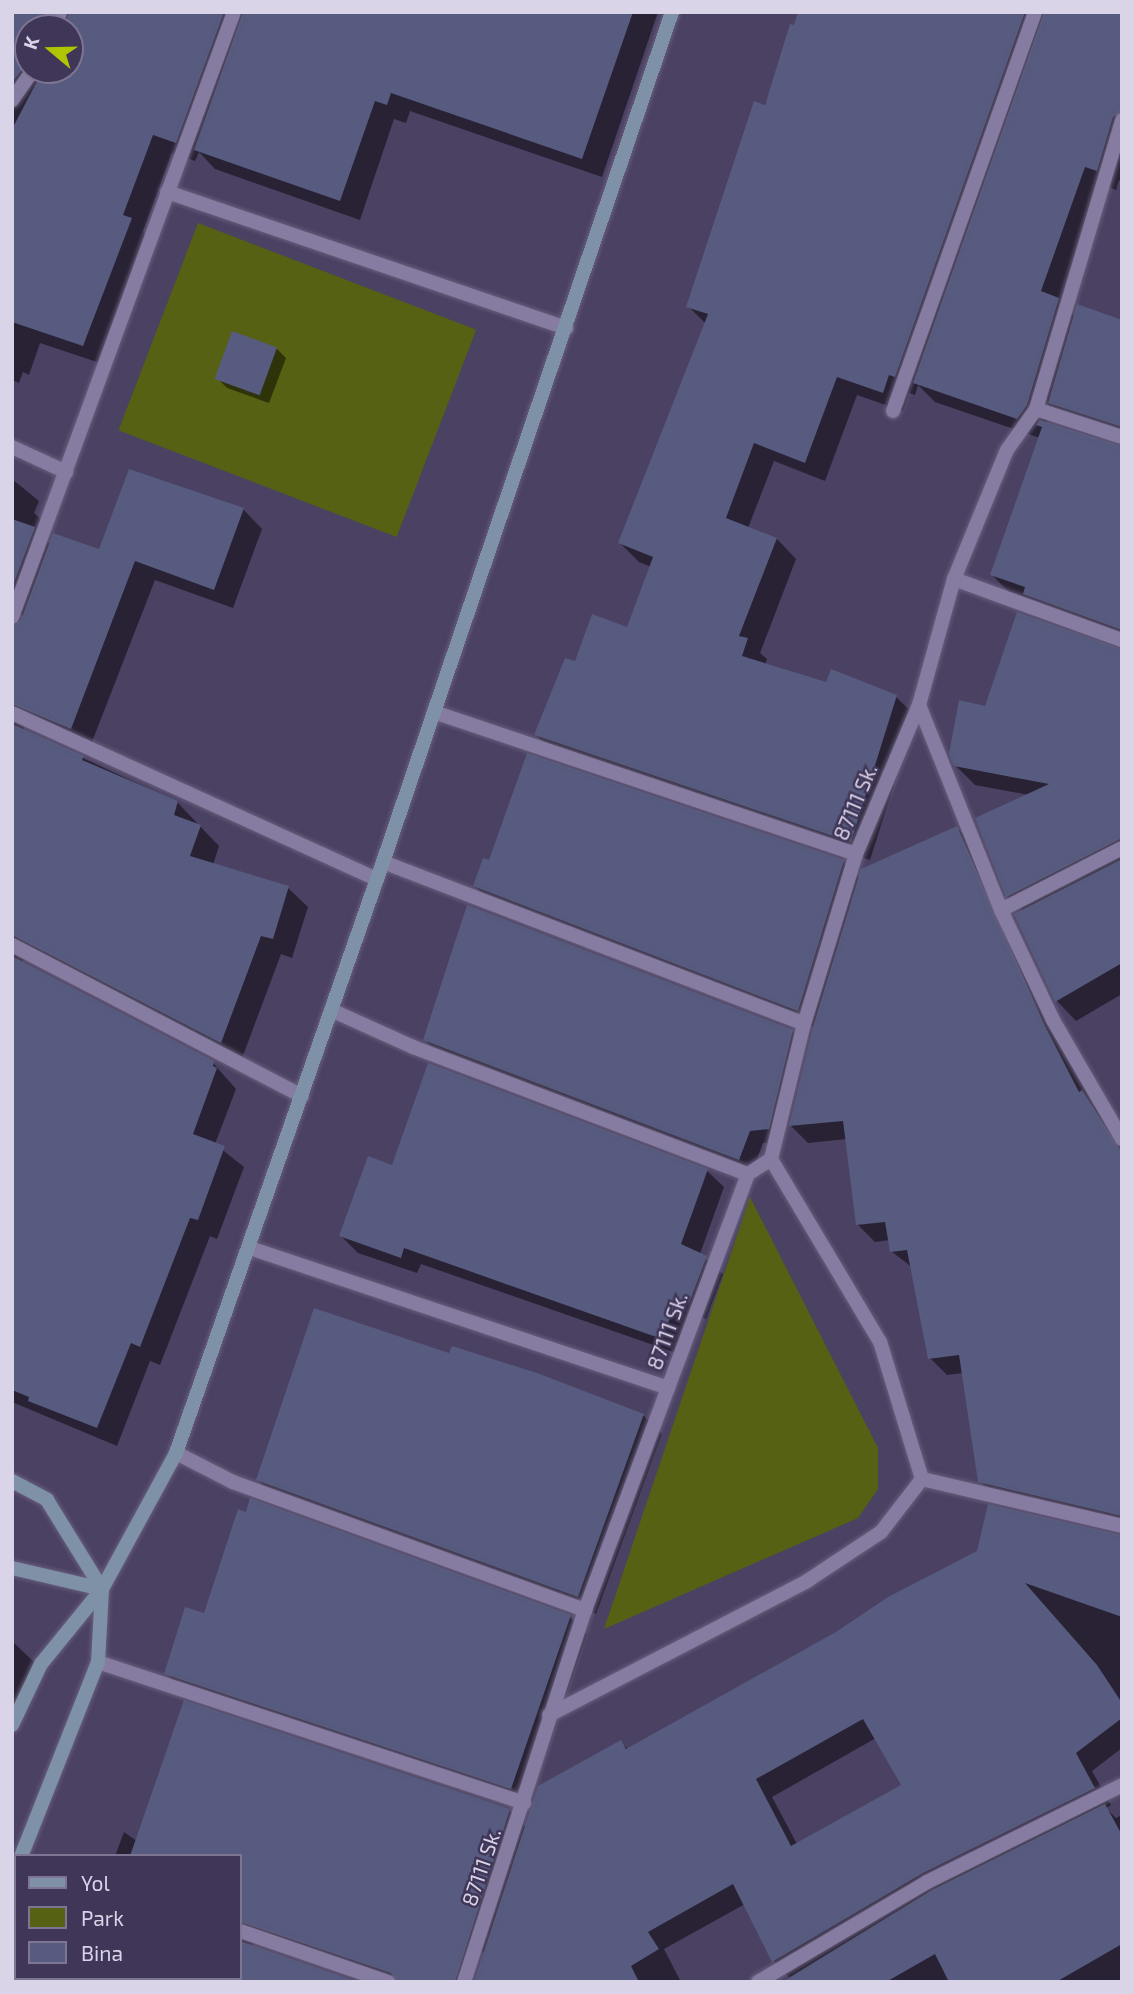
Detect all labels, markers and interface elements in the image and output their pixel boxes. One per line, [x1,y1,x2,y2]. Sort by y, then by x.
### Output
north arrow [14,14,84,84]
text: K [18,33,43,52]
street label: 87111 Sk. [828,760,882,844]
street label: 87111 Sk. [641,1289,693,1373]
street label: 87111 Sk. [456,1825,506,1909]
legend [14,1854,242,1980]
text: Yol [81,1870,110,1895]
text: Park [81,1905,124,1930]
text: Bina [81,1940,123,1965]

